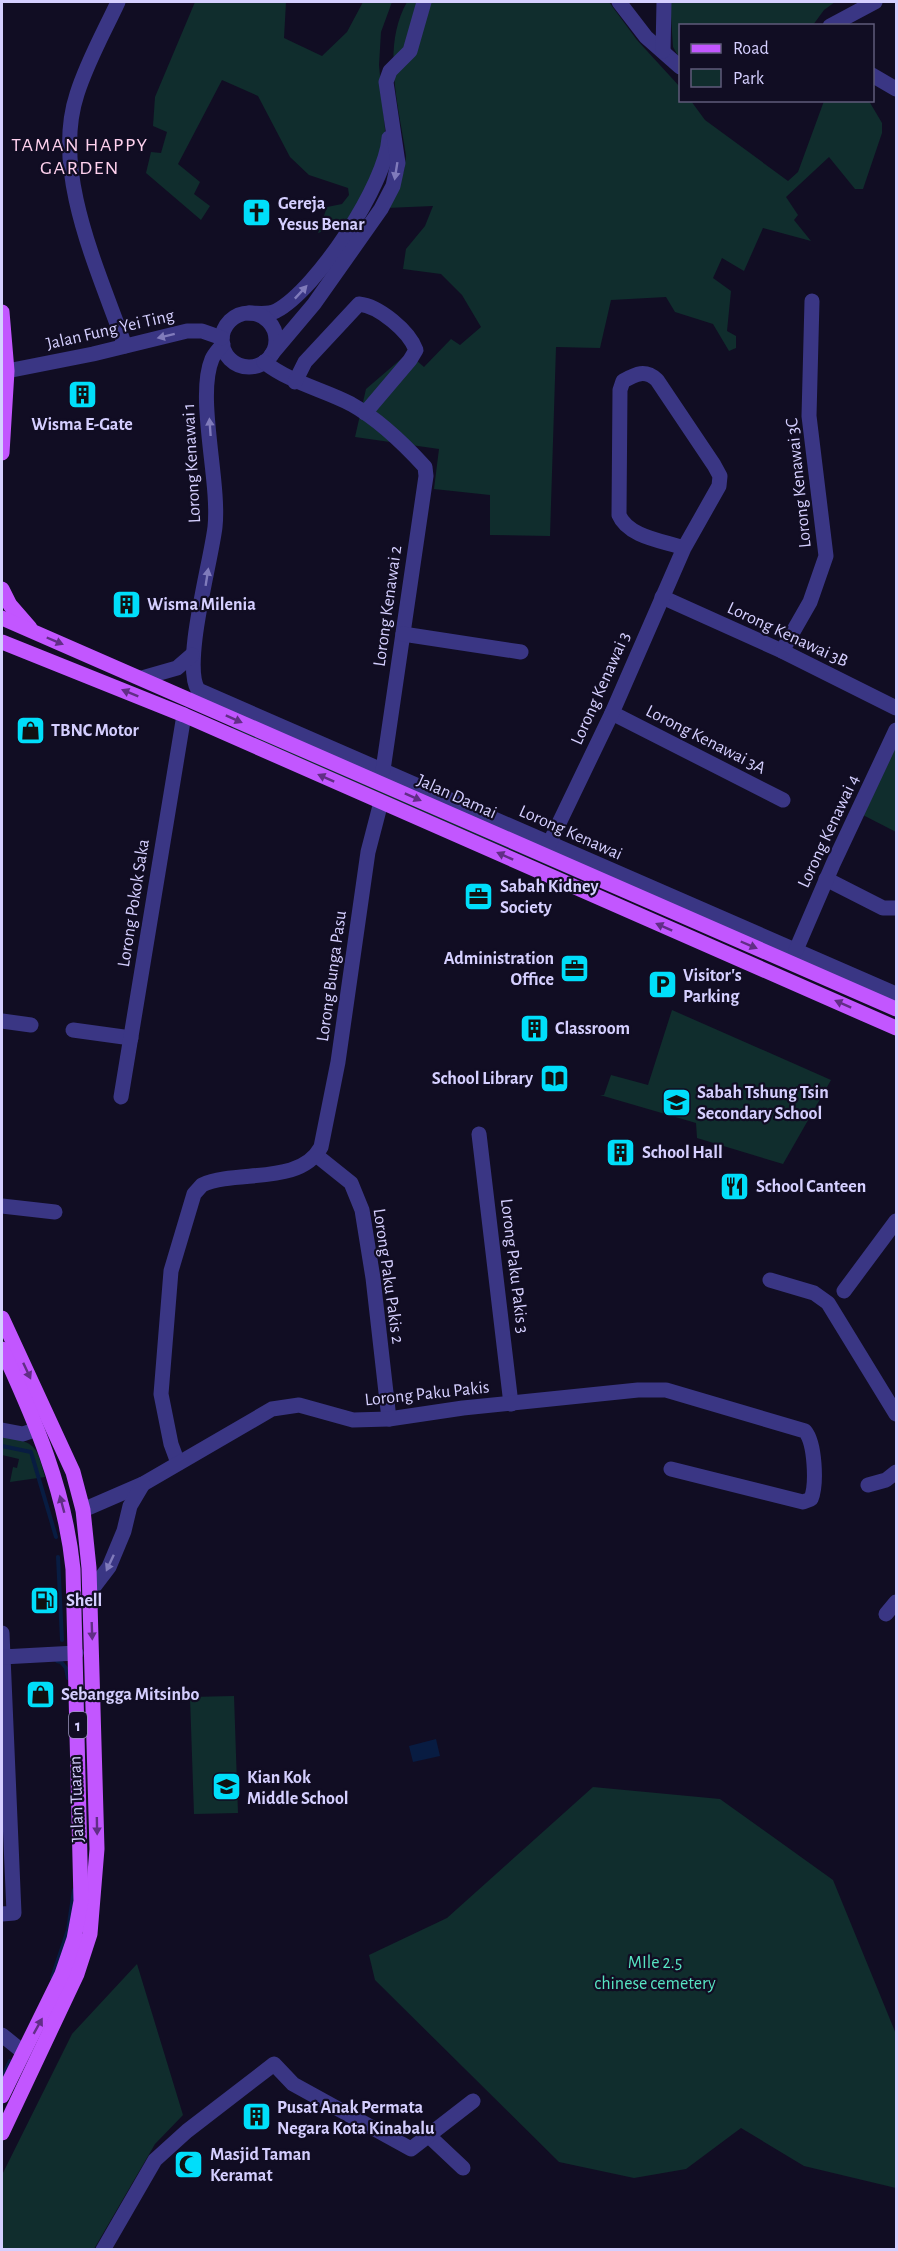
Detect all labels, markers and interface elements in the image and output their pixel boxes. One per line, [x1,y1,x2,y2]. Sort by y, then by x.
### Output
legend [679,24,874,102]
text: Road [733,40,769,58]
text: Park [733,70,765,88]
district label: TAMAN HAPPY GARDEN [11,135,149,178]
one-way arrow [391,162,400,181]
place label: Gereja Yesus Benar [278,195,365,234]
church icon: Gereja Yesus Benar [241,197,273,229]
one-way arrow [293,285,307,299]
street label: Jalan Fung Yei Ting [45,306,176,353]
one-way arrow [157,332,175,342]
building icon: Wisma E-Gate [66,379,98,411]
street label: Lorong Kenawai 1 [180,402,204,523]
place label: Wisma E-Gate [31,416,133,434]
street label: Lorong Kenawai 3C [783,417,815,549]
one-way arrow [205,418,214,437]
street label: Lorong Kenawai 2 [371,544,405,668]
one-way arrow [203,567,212,586]
building icon: Wisma Milenia [110,588,142,620]
place label: Wisma Milenia [147,596,256,614]
street label: Lorong Kenawai 3B [724,599,851,671]
street label: Lorong Kenawai 3 [568,629,634,748]
one-way arrow [47,637,64,646]
one-way arrow [121,688,139,697]
street label: Lorong Kenawai 3A [643,702,769,778]
shop icon: TBNC Motor [14,714,46,746]
one-way arrow [226,714,244,724]
place label: TBNC Motor [51,722,139,740]
street label: Jalan Damai [414,771,499,822]
street label: Lorong Kenawai 4 [795,772,863,891]
one-way arrow [317,773,335,783]
one-way arrow [404,792,422,802]
street label: Lorong Kenawai [516,802,625,864]
street label: Lorong Pokok Saka [115,838,153,968]
one-way arrow [496,851,514,861]
place label: Sabah Kidney Society [500,878,599,917]
office icon: Sabah Kidney Society [463,880,495,912]
street label: Lorong Bunga Pasu [314,909,350,1043]
one-way arrow [655,923,672,932]
one-way arrow [740,940,758,950]
place label: Administration Office [444,950,554,989]
office icon: Administration Office [559,952,591,984]
place label: Visitor's Parking [683,967,742,1006]
parking icon: Visitor's Parking [646,969,678,1001]
one-way arrow [834,999,852,1008]
building icon: Classroom [518,1012,550,1044]
place label: Classroom [555,1020,630,1038]
library icon: School Library [538,1062,570,1094]
place label: School Library [432,1070,534,1088]
place label: Sabah Tshung Tsin Secondary School [697,1084,829,1123]
school or university icon: Sabah Tshung Tsin Secondary School [660,1086,692,1118]
building icon: School Hall [605,1136,637,1168]
place label: School Hall [642,1144,723,1162]
restaurant icon: School Canteen [719,1170,751,1202]
place label: School Canteen [756,1178,866,1196]
street label: Lorong Paku Pakis 3 [497,1198,531,1335]
street label: Lorong Paku Pakis 2 [370,1207,406,1345]
one-way arrow [22,1362,31,1379]
street label: Lorong Paku Pakis [364,1378,490,1409]
one-way arrow [57,1495,67,1513]
one-way arrow [106,1555,115,1572]
fuel station icon: Shell [29,1584,61,1616]
place label: Shell [66,1592,102,1610]
one-way arrow [87,1622,97,1641]
shop icon: Sebangga Mitsinbo [24,1678,56,1710]
place label: Sebangga Mitsinbo [61,1686,199,1704]
road number: 1 [69,1712,87,1738]
street label: Jalan Tuaran [66,1756,87,1842]
place label: Kian Kok Middle School [247,1769,349,1808]
school or university icon: Kian Kok Middle School [210,1771,242,1803]
one-way arrow [92,1817,101,1836]
park label: MIle 2.5 chinese cemetery [594,1954,716,1993]
one-way arrow [33,2017,43,2034]
place label: Pusat Anak Permata Negara Kota Kinabalu [277,2099,435,2138]
building icon: Pusat Anak Permata Negara Kota Kinabalu [240,2101,272,2133]
place label: Masjid Taman Keramat [210,2146,311,2185]
mosque icon: Masjid Taman Keramat [173,2148,205,2180]

